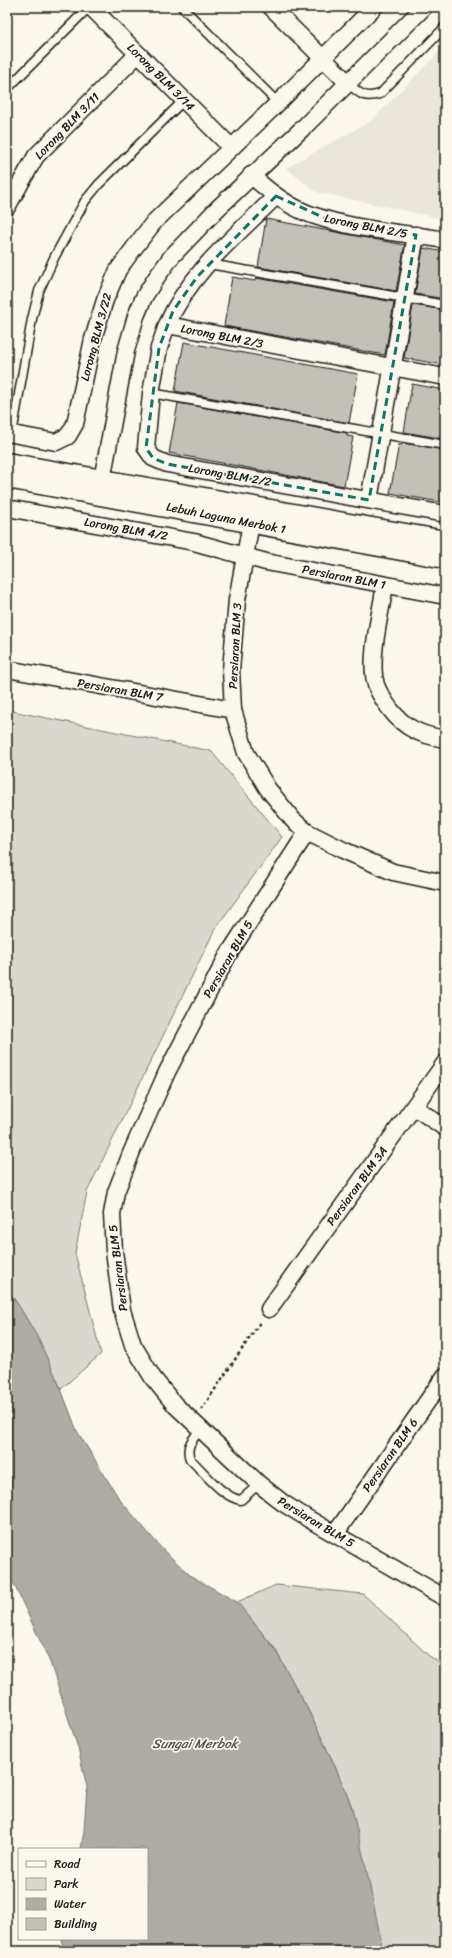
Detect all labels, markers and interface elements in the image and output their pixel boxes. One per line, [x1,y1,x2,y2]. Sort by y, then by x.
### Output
street label: Lorong BLM 3/14 [122,38,201,117]
street label: Lorong BLM 3/11 [29,87,105,165]
street label: Lorong BLM 2/5 [322,207,410,245]
street label: Lorong BLM 3/22 [74,290,118,384]
street label: Lorong BLM 2/3 [179,317,266,355]
street label: Lorong BLM 2/2 [187,457,273,493]
street label: Lebuh Laguna Merbok 1 [164,496,288,540]
street label: Lorong BLM 4/2 [82,511,170,547]
street label: Persiaran BLM 1 [300,558,388,596]
street label: Persiaran BLM 3 [222,602,248,690]
street label: Persiaran BLM 7 [75,672,166,709]
street label: Persiaran BLM 5 [197,916,259,1002]
street label: Persiaran BLM 3A [320,1141,394,1231]
street label: Persiaran BLM 5 [102,1223,134,1313]
street label: Persiaran BLM 6 [356,1413,424,1497]
street label: Persiaran BLM 5 [273,1490,359,1554]
water label: Sungai Merbok [152,1732,240,1755]
legend [18,1848,148,1940]
text: Road [54,1853,81,1875]
text: Park [54,1873,79,1895]
text: Water [54,1893,87,1915]
text: Building [54,1913,97,1935]

